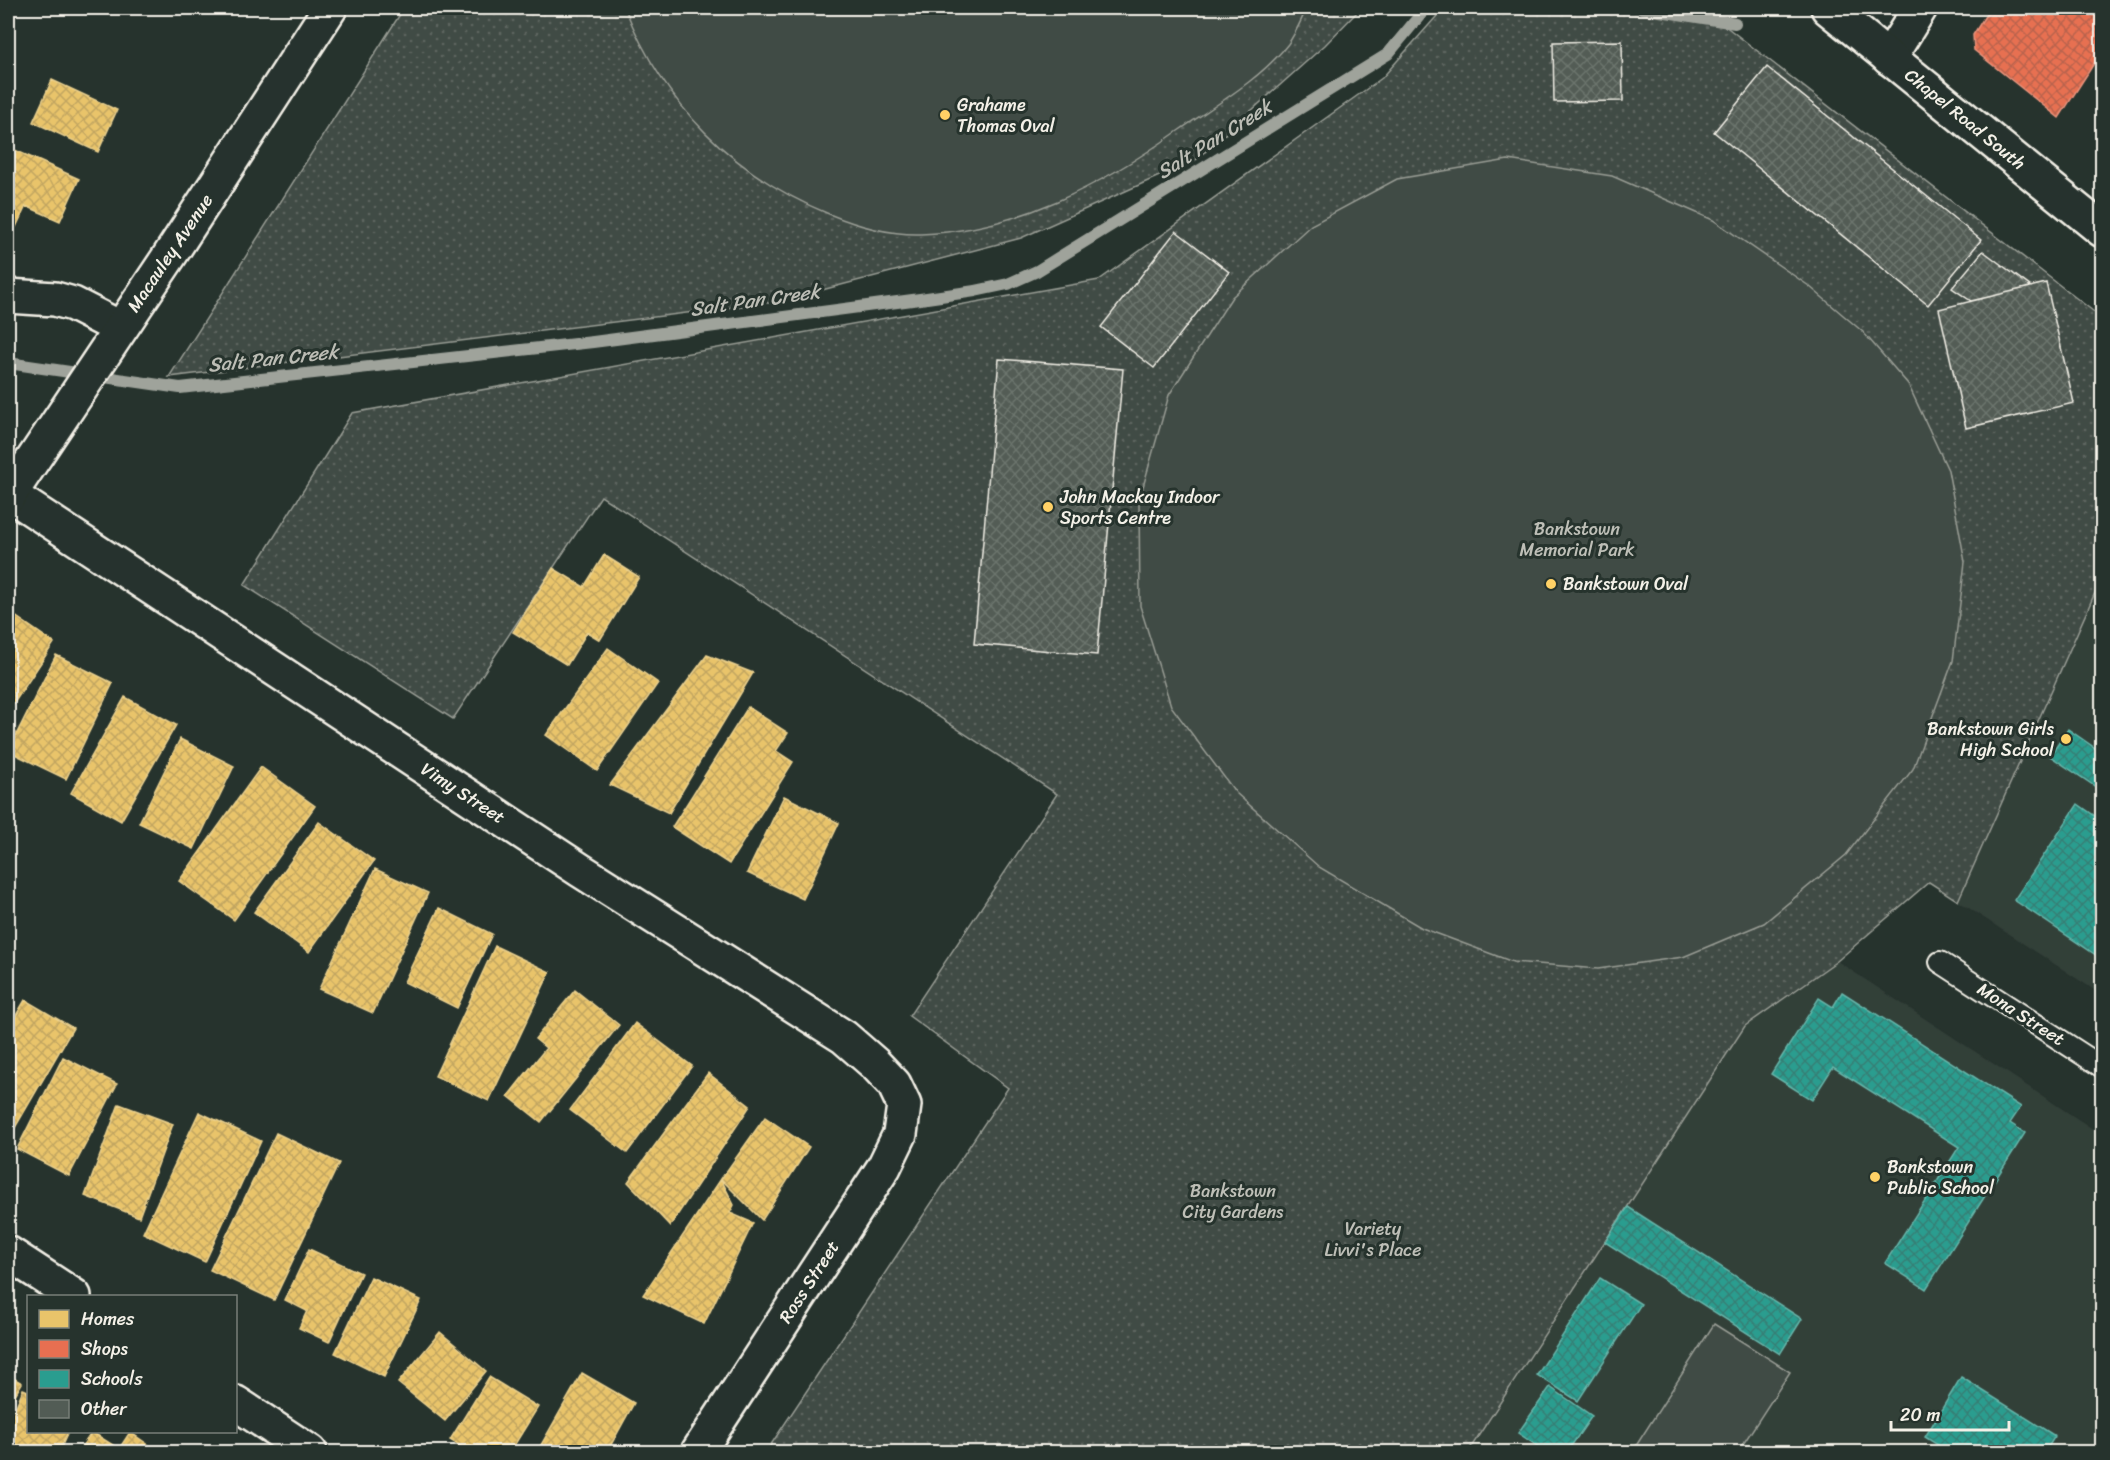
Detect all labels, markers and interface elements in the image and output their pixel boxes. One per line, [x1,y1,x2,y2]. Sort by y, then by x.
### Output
street label: Chapel Road South [1897,60,2033,178]
place label: Grahame Thomas Oval [957,89,1056,142]
water label: Salt Pan Creek [1150,89,1281,189]
marker: Grahame Thomas Oval [938,108,952,122]
street label: Macauley Avenue [118,187,222,319]
water label: Salt Pan Creek [688,274,825,327]
water label: Salt Pan Creek [206,334,342,383]
place label: John Mackay Indoor Sports Centre [1059,481,1221,534]
marker: John Mackay Indoor Sports Centre [1041,500,1055,514]
park label: Bankstown Memorial Park [1519,513,1635,566]
place label: Bankstown Oval [1563,568,1689,600]
marker: Bankstown Oval [1544,577,1558,591]
place label: Bankstown Girls High School [1927,713,2055,766]
marker: Bankstown Girls High School [2059,732,2073,746]
street label: Vimy Street [414,753,512,833]
street label: Mona Street [1971,973,2072,1055]
place label: Bankstown Public School [1887,1151,1995,1204]
marker: Bankstown Public School [1868,1170,1882,1184]
park label: Bankstown City Gardens [1183,1175,1284,1228]
park label: Variety Livvi's Place [1324,1213,1422,1266]
street label: Ross Street [770,1234,848,1330]
legend [27,1295,237,1433]
text: Homes [81,1303,135,1335]
text: Shops [81,1333,128,1365]
text: Schools [81,1363,143,1395]
text: Other [81,1393,128,1425]
scale bar [1891,1394,2010,1432]
text: 20 m [1900,1399,1940,1431]

